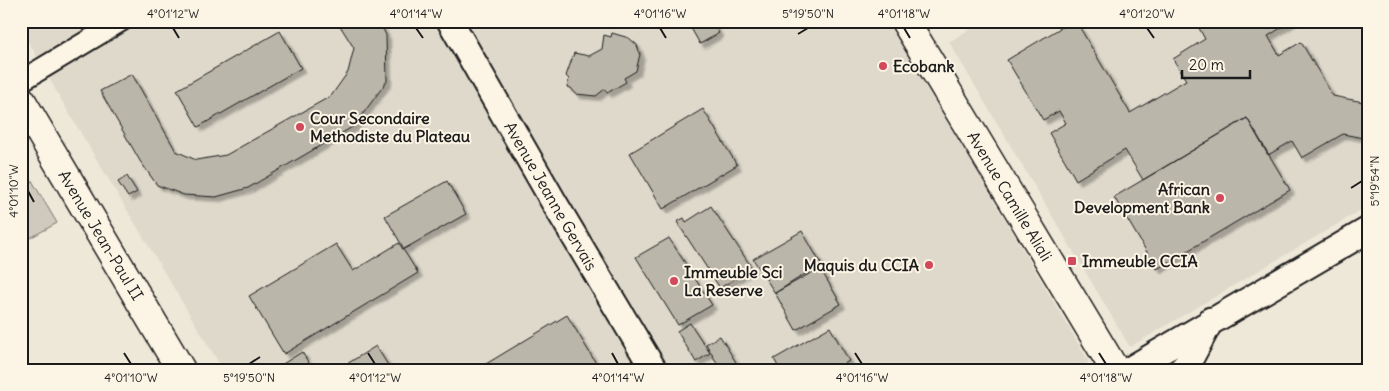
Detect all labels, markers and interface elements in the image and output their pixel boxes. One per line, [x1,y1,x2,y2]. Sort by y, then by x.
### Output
text: 4°01'12"W [147,6,199,21]
text: 4°01'14"W [390,6,442,21]
text: 4°01'16"W [634,6,686,21]
text: 5°19'50"N [782,6,834,21]
text: 4°01'18"W [878,6,930,21]
text: 4°01'20"W [1119,6,1175,21]
scale bar [1182,48,1249,80]
text: 20 m [1189,55,1224,74]
place label: Ecobank [893,56,955,76]
marker: Ecobank [877,60,889,72]
place label: Cour Secondaire Methodiste du Plateau [310,108,471,146]
street label: Avenue Jeanne Gervais [500,118,602,274]
marker: Cour Secondaire Methodiste du Plateau [294,121,306,133]
street label: Avenue Camille Aliali [963,127,1057,265]
text: 5°19'54"N [1367,155,1382,207]
text: 4°01'10"W [6,164,21,218]
street label: Avenue Jean-Paul II [54,166,148,304]
place label: African Development Bank [1074,179,1210,218]
marker: African Development Bank [1214,192,1226,204]
place label: Immeuble CCIA [1082,251,1198,271]
place label: Maquis du CCIA [804,255,919,276]
marker: Immeuble CCIA [1066,255,1078,267]
marker: Maquis du CCIA [923,259,935,271]
place label: Immeuble Sci La Reserve [684,262,782,300]
marker: Immeuble Sci La Reserve [668,275,680,287]
text: 4°01'10"W [104,370,158,385]
text: 5°19'50"N [223,370,275,385]
text: 4°01'12"W [349,370,401,385]
text: 4°01'14"W [592,370,644,385]
text: 4°01'16"W [836,370,888,385]
text: 4°01'18"W [1080,370,1132,385]

